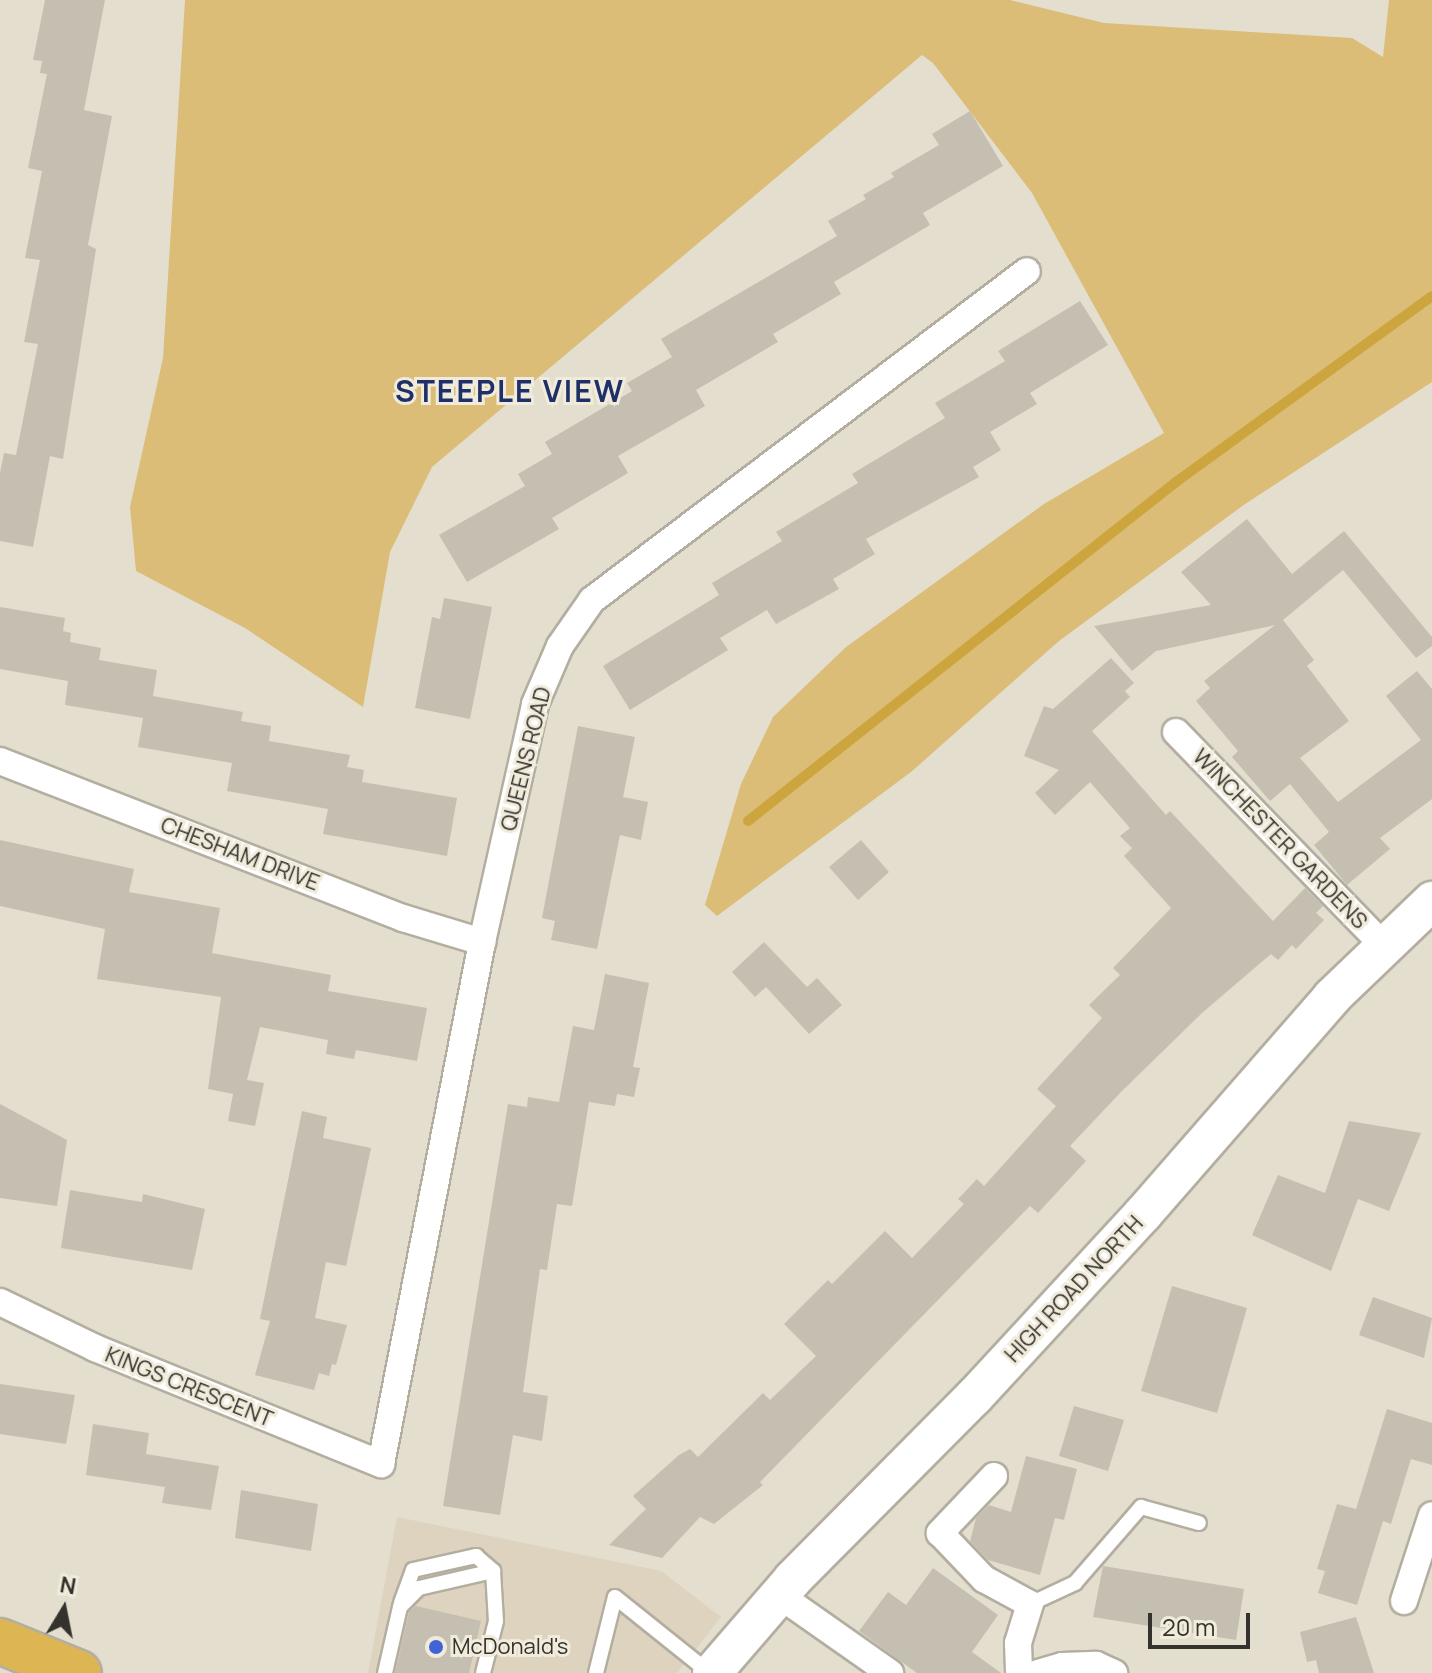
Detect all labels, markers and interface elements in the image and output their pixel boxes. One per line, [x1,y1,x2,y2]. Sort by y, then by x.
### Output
district label: STEEPLE VIEW [395,373,625,409]
street label: QUEENS ROAD [495,684,557,834]
street label: WINCHESTER GARDENS [1187,744,1373,934]
street label: CHESHAM DRIVE [157,812,323,896]
street label: HIGH ROAD NORTH [999,1210,1149,1368]
street label: KINGS CRESCENT [101,1341,277,1433]
north arrow [24,1569,104,1649]
text: N [58,1569,79,1602]
scale bar [1152,1597,1254,1647]
text: 20 m [1162,1610,1215,1643]
place label: McDonald's [452,1634,568,1660]
marker: McDonald's [427,1638,445,1656]

